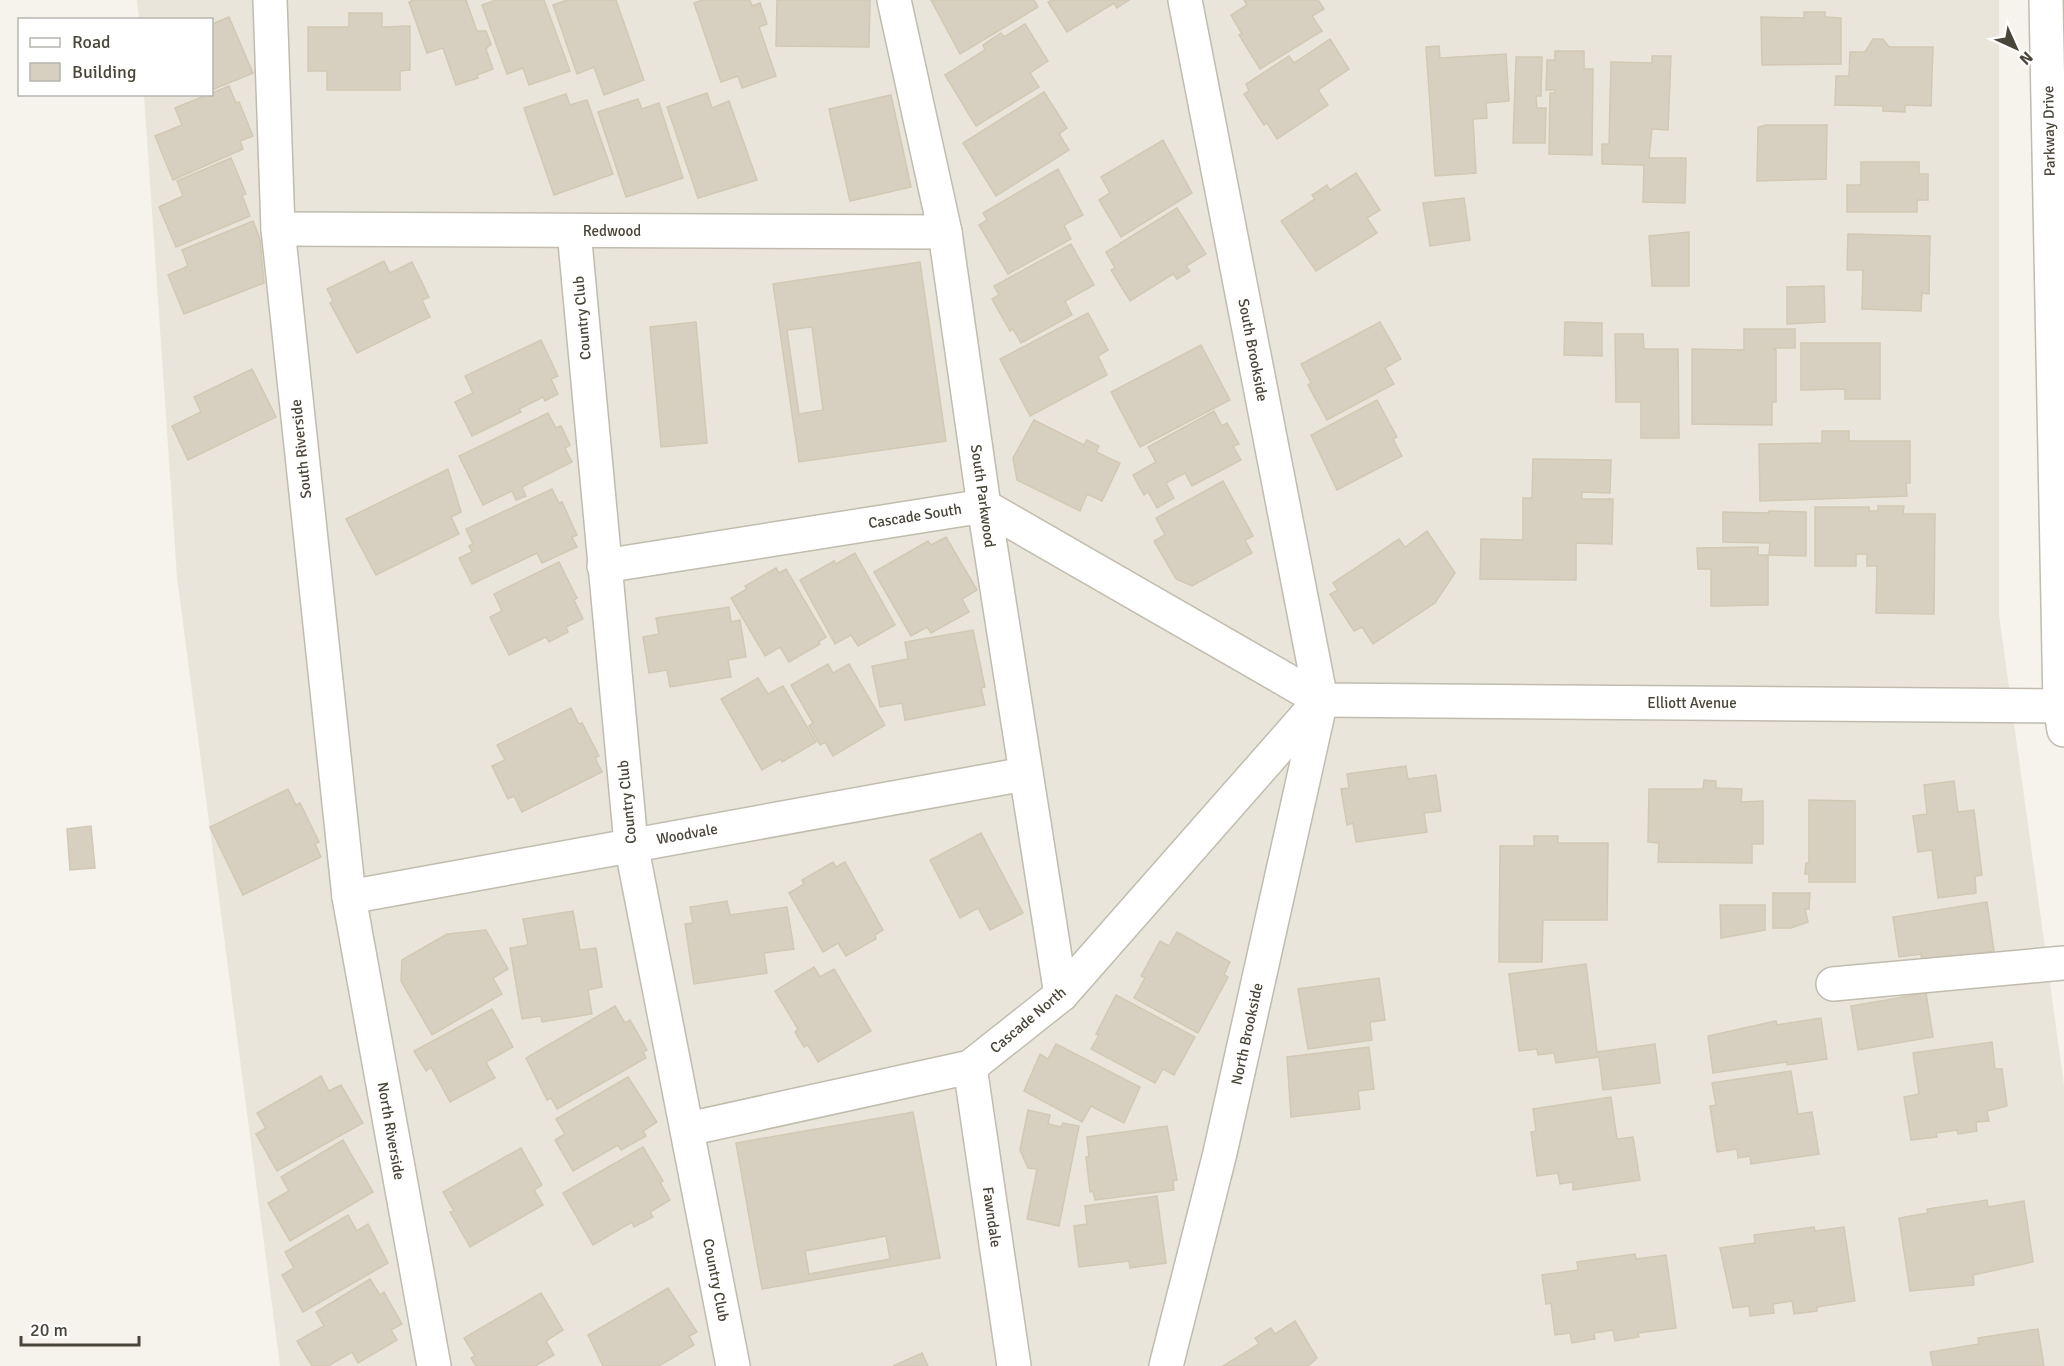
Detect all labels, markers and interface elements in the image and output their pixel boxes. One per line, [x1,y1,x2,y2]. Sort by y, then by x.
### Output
legend [18,18,213,96]
north arrow [1986,18,2046,78]
text: Road [72,31,111,53]
text: N [2015,47,2037,69]
text: Building [72,61,136,83]
street label: Parkway Drive [2039,85,2059,177]
street label: Redwood [583,222,641,240]
street label: Country Club [569,275,595,361]
street label: South Brookside [1234,297,1272,403]
street label: South Riverside [287,398,315,500]
street label: South Parkwood [967,443,999,549]
street label: Cascade South [867,500,963,532]
street label: Elliott Avenue [1647,694,1737,712]
street label: Country Club [614,759,640,845]
street label: Woodvale [655,820,719,848]
street label: North Brookside [1227,981,1267,1087]
street label: Cascade North [986,983,1070,1057]
street label: North Riverside [374,1081,408,1181]
street label: Fawndale [979,1185,1005,1249]
street label: Country Club [699,1237,733,1323]
scale bar [21,1309,140,1347]
text: 20 m [30,1319,68,1341]

